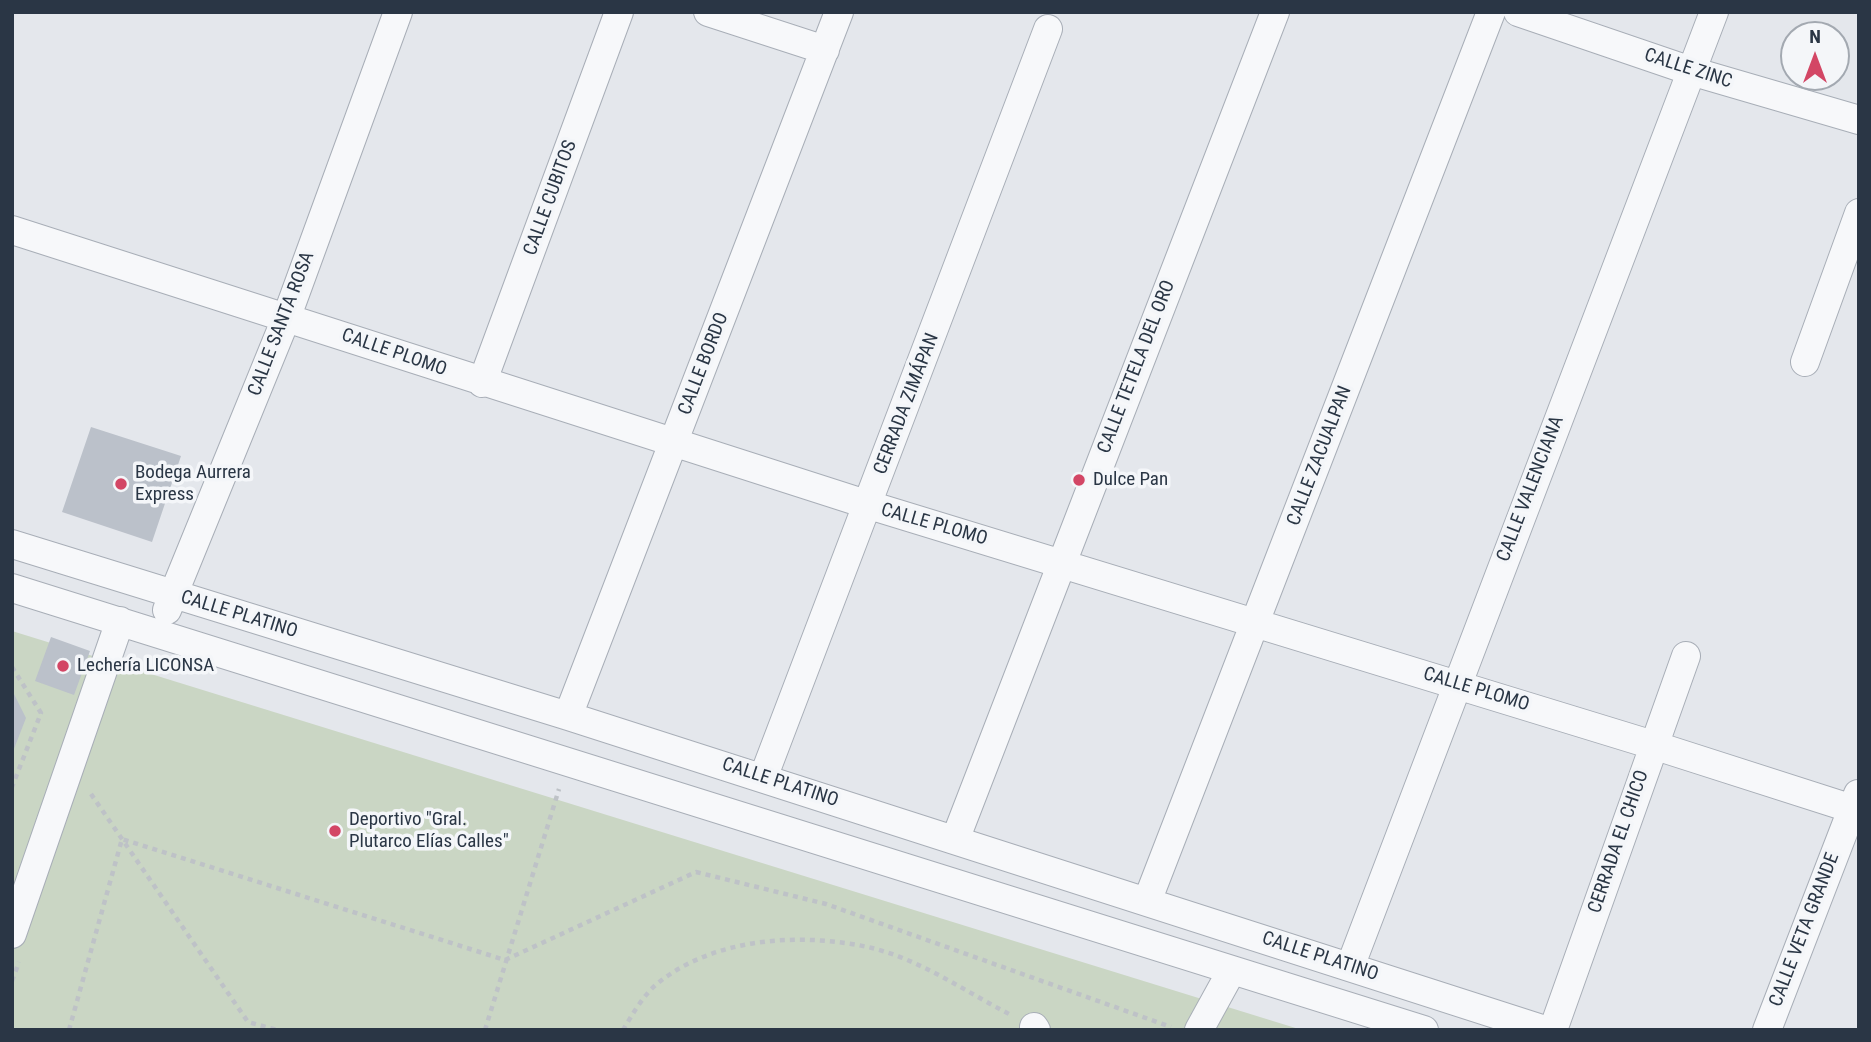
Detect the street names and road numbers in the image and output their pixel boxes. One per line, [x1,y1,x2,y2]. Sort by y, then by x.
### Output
street label: CALLE ZINC [1641,44,1735,94]
street label: CALLE CUBITOS [520,137,582,259]
street label: CALLE SANTA ROSA [244,249,320,399]
street label: CALLE TETELA DEL ORO [1093,277,1181,457]
street label: CALLE BORDO [674,310,734,418]
street label: CALLE PLOMO [338,324,450,382]
street label: CERRADA ZIMÁPAN [870,330,944,478]
street label: CALLE ZACUALPAN [1283,383,1357,529]
street label: CALLE VALENCIANA [1493,413,1569,565]
street label: CALLE PLOMO [878,499,990,551]
street label: CALLE PLATINO [178,586,300,644]
street label: CALLE PLOMO [1420,663,1532,717]
street label: CALLE PLATINO [719,753,841,813]
street label: CERRADA EL CHICO [1584,768,1654,916]
street label: CALLE VETA GRANDE [1765,850,1845,1010]
street label: CALLE PLATINO [1259,927,1381,987]

